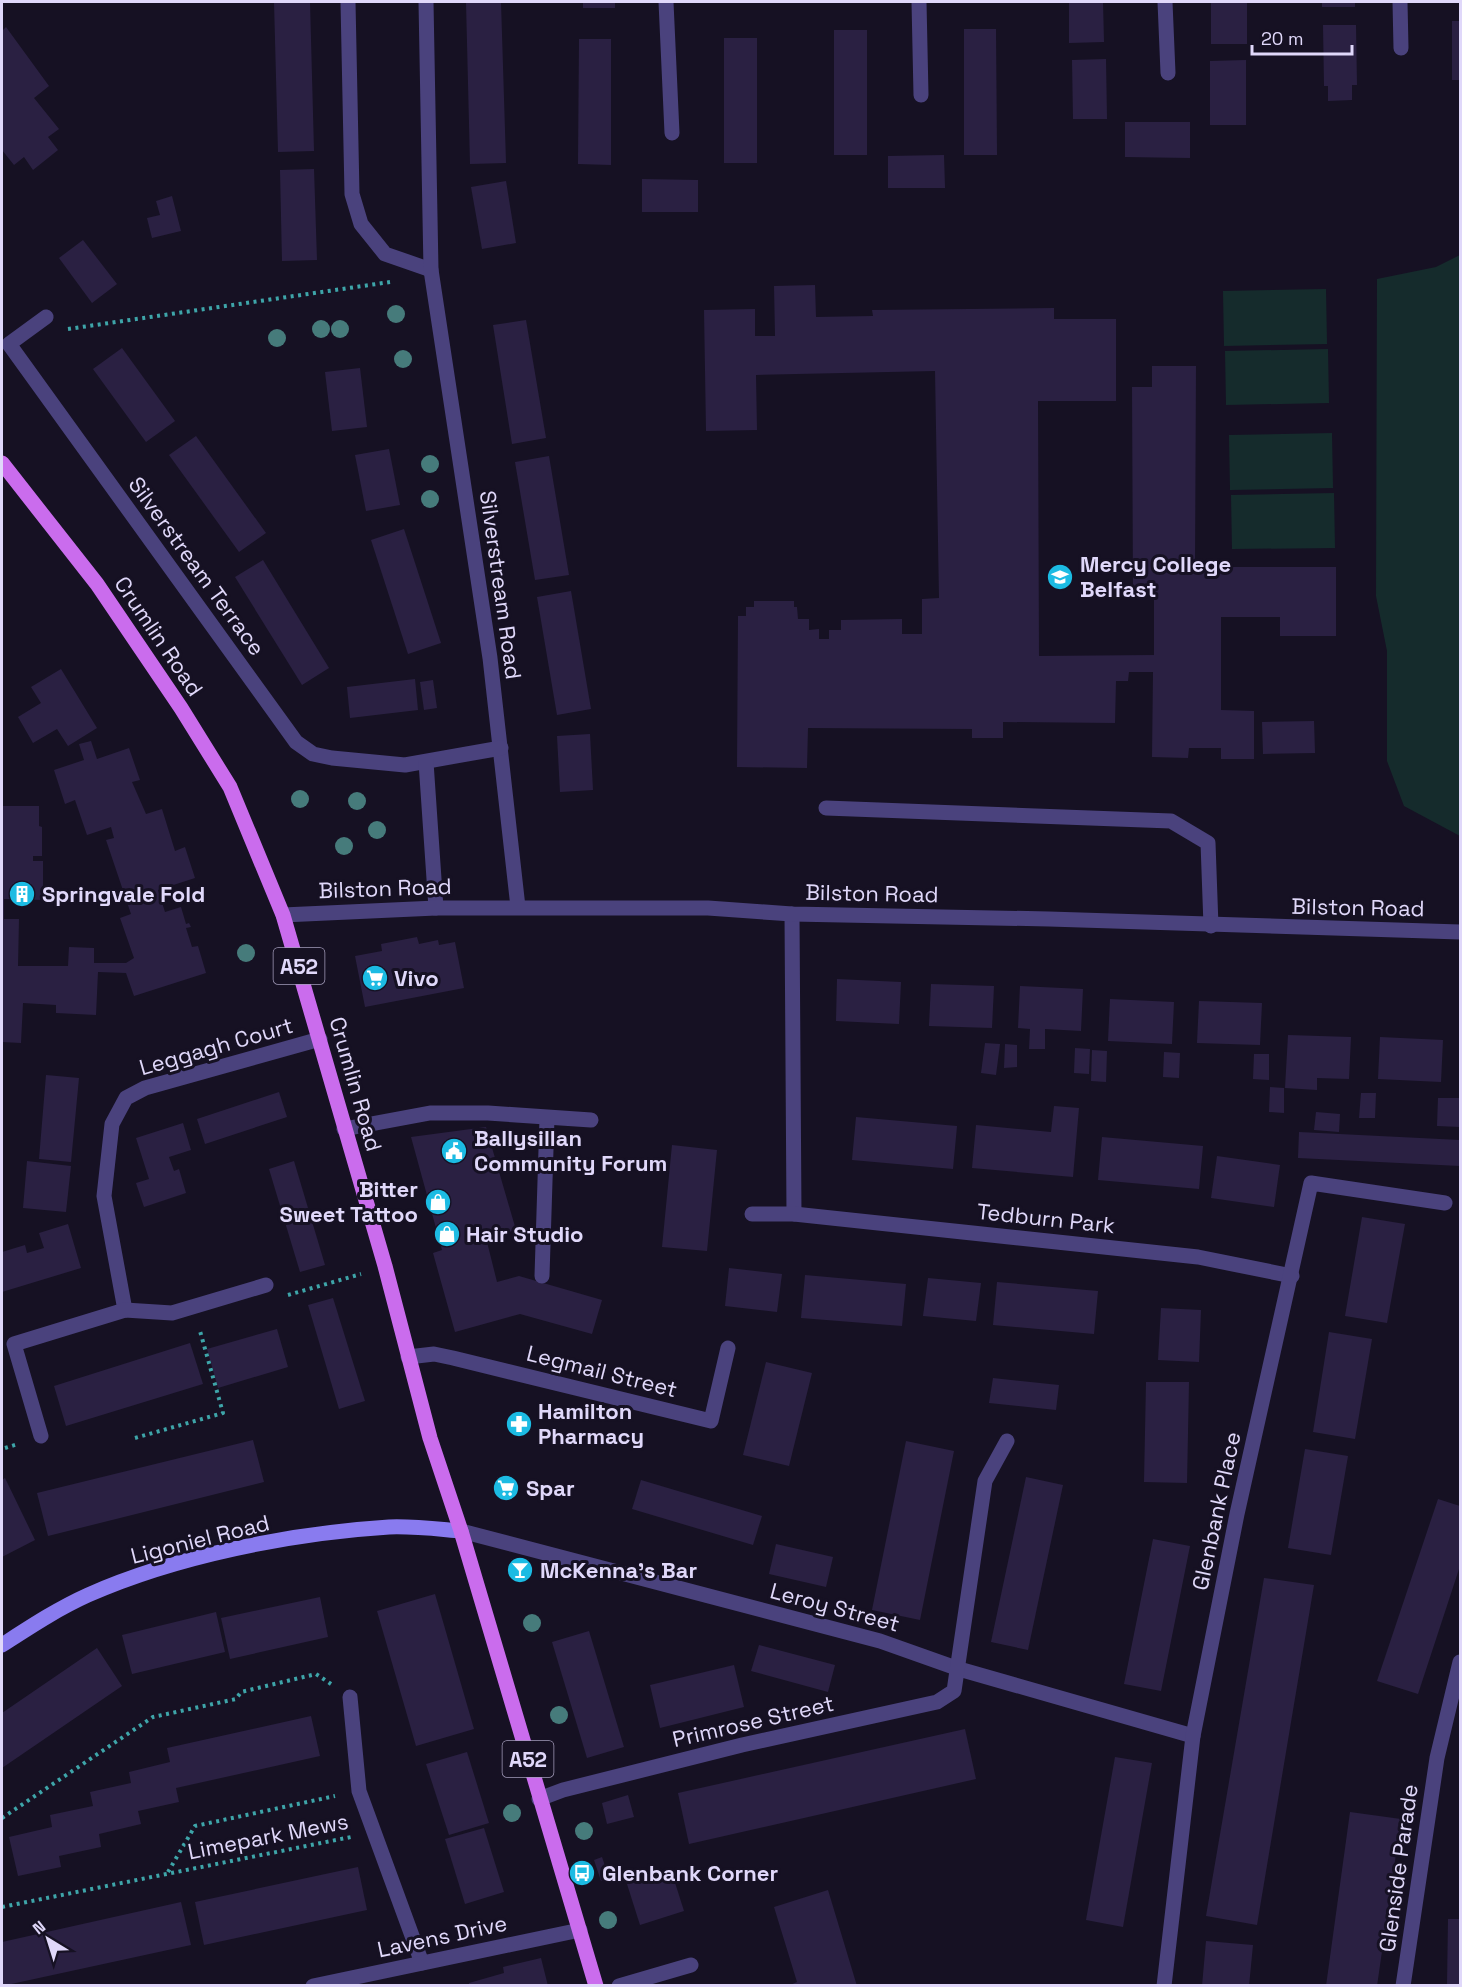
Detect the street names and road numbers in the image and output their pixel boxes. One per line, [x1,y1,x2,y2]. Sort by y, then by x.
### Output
street label: Silverstream Terrace [123,471,271,661]
street label: Silverstream Road [474,489,528,681]
street label: Crumlin Road [109,571,209,701]
street label: Bilston Road [318,872,452,904]
street label: Bilston Road [805,878,939,908]
street label: Bilston Road [1291,892,1425,922]
road number: A52 [274,948,324,984]
street label: Leggagh Court [136,1011,296,1081]
street label: Crumlin Road [323,1013,389,1155]
street label: Tedburn Park [976,1197,1117,1239]
street label: Legmail Street [524,1339,680,1403]
street label: Glenbank Place [1186,1429,1246,1593]
street label: Ligoniel Road [128,1508,272,1570]
street label: Leroy Street [767,1576,903,1638]
street label: Primrose Street [670,1689,836,1753]
road number: A52 [502,1741,554,1777]
street label: Glenside Parade [1372,1782,1424,1954]
street label: Limepark Mews [185,1807,351,1865]
street label: Lavens Drive [375,1909,509,1963]

